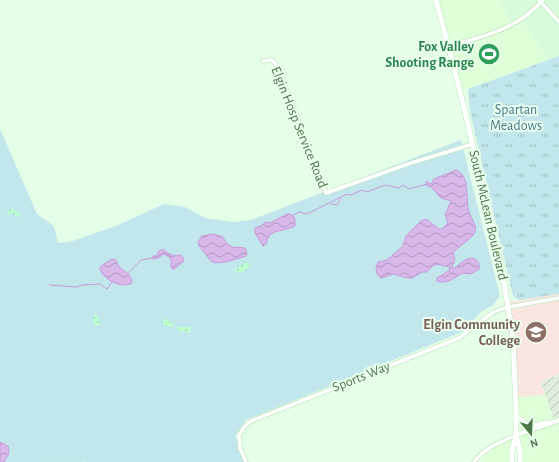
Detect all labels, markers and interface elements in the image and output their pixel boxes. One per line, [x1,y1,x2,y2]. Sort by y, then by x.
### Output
place label: Fox Valley Shooting Range [385,40,475,70]
sports icon: Fox Valley Shooting Range [476,41,502,67]
street label: Elgin Hosp Service Road [268,65,330,190]
park label: Spartan Meadows [490,103,542,133]
street label: South McLean Boulevard [466,149,510,282]
place label: Elgin Community College [423,318,521,348]
school or university icon: Elgin Community College [523,319,549,345]
street label: Sports Way [330,359,392,395]
north arrow [511,414,551,454]
text: N [529,437,540,449]

